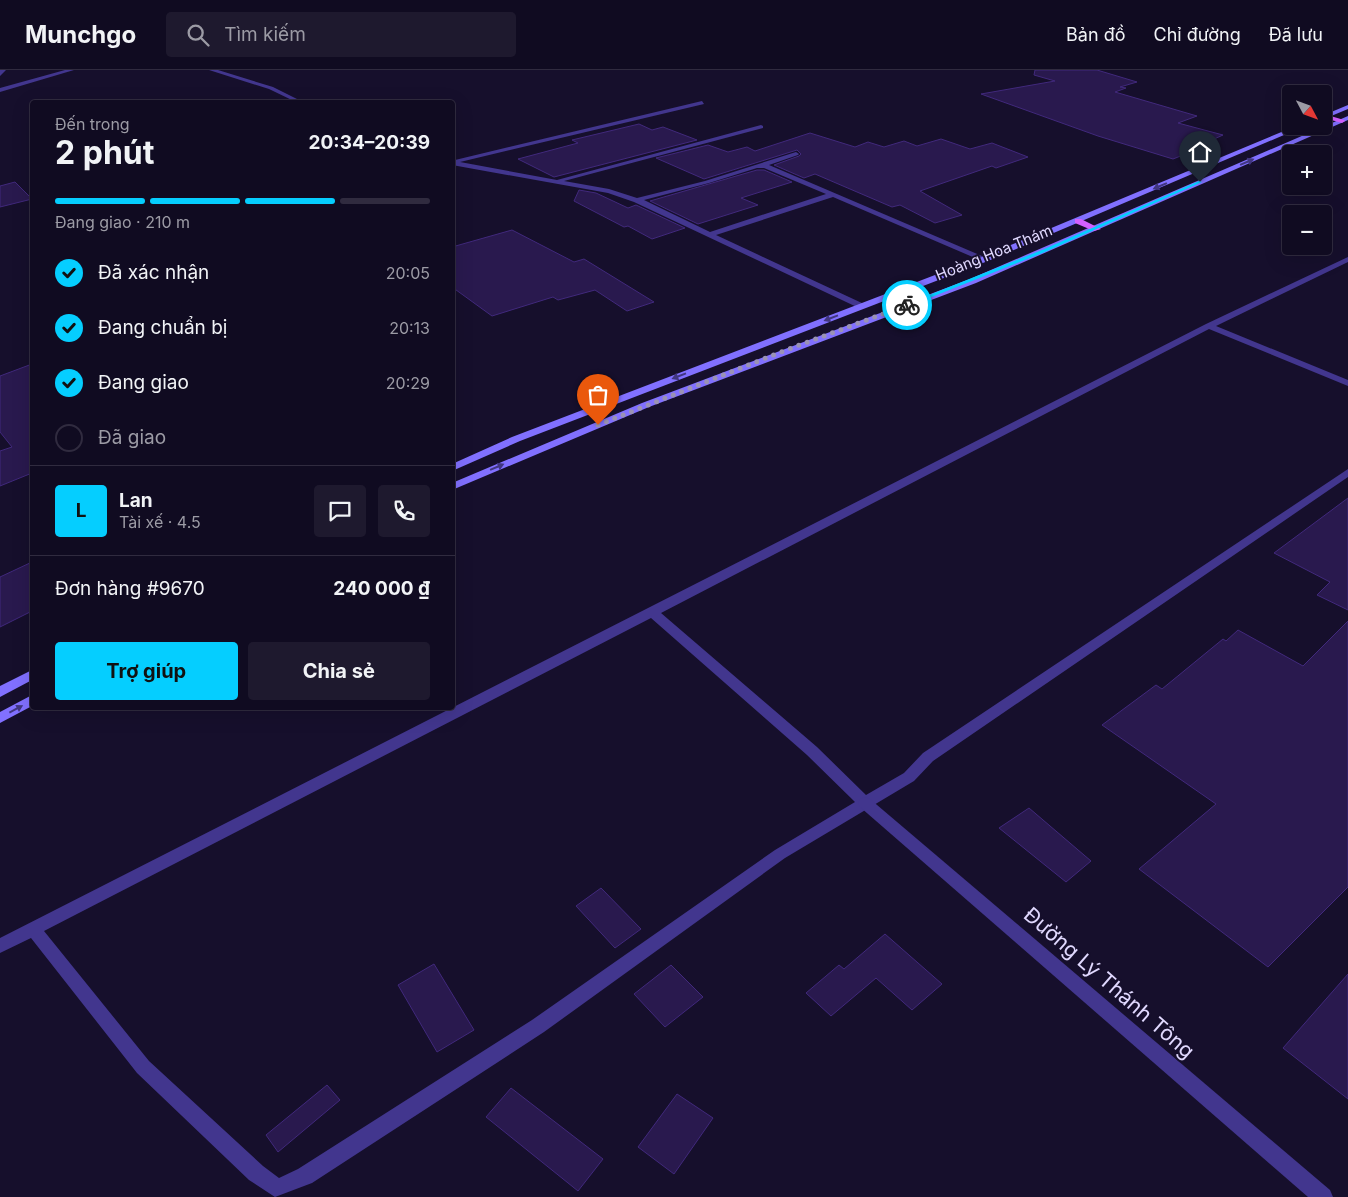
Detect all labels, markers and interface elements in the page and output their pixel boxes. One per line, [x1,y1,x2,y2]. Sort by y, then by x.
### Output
search box [166,12,516,57]
text: Munchgo [25,20,136,49]
icon: search [184,21,212,49]
text: Tìm kiếm [224,23,306,46]
text: Bản đồ [1066,24,1125,45]
text: Chỉ đường [1153,24,1241,45]
text: Đã lưu [1269,24,1323,45]
north arrow [1282,85,1332,135]
map controls [1282,85,1332,255]
text: Đến trong [55,114,130,134]
text: 20:34–20:39 [309,131,430,154]
pin [1179,131,1221,182]
text: 2 phút [55,133,154,172]
icon: home [1186,138,1214,166]
button: + [1282,145,1332,195]
one-way arrow [1240,157,1254,165]
one-way arrow [1153,182,1167,190]
button: − [1282,205,1332,255]
text: Đang giao · 210 m [55,212,190,232]
street label: Hoàng Hoa Thám [933,220,1055,285]
icon: check [55,259,83,287]
text: Đã xác nhận [98,261,209,284]
text: 20:05 [386,263,430,283]
courier [882,280,932,330]
icon: bike [893,291,921,319]
icon: check [55,314,83,342]
one-way arrow [823,314,838,322]
text: Đang chuẩn bị [98,316,227,339]
text: 20:13 [389,318,430,338]
icon: check [55,369,83,397]
text: Đang giao [98,371,189,394]
one-way arrow [671,372,686,380]
text: 20:29 [386,373,430,393]
pin [577,374,619,425]
icon: bag [584,381,612,409]
text: Đã giao [98,426,166,449]
one-way arrow [490,463,504,471]
button: chat [314,485,366,537]
button: phone [378,485,430,537]
text: Lan [119,489,153,512]
text: L [76,499,86,522]
text: Tài xế · 4.5 [119,512,201,532]
text: Đơn hàng #9670 [55,577,205,600]
text: 240 000 ₫ [333,577,430,600]
button: Trợ giúp [55,642,238,700]
button: Chia sẻ [248,642,430,700]
one-way arrow [9,705,24,713]
street label: Đường Lý Thánh Tông [1019,902,1200,1063]

